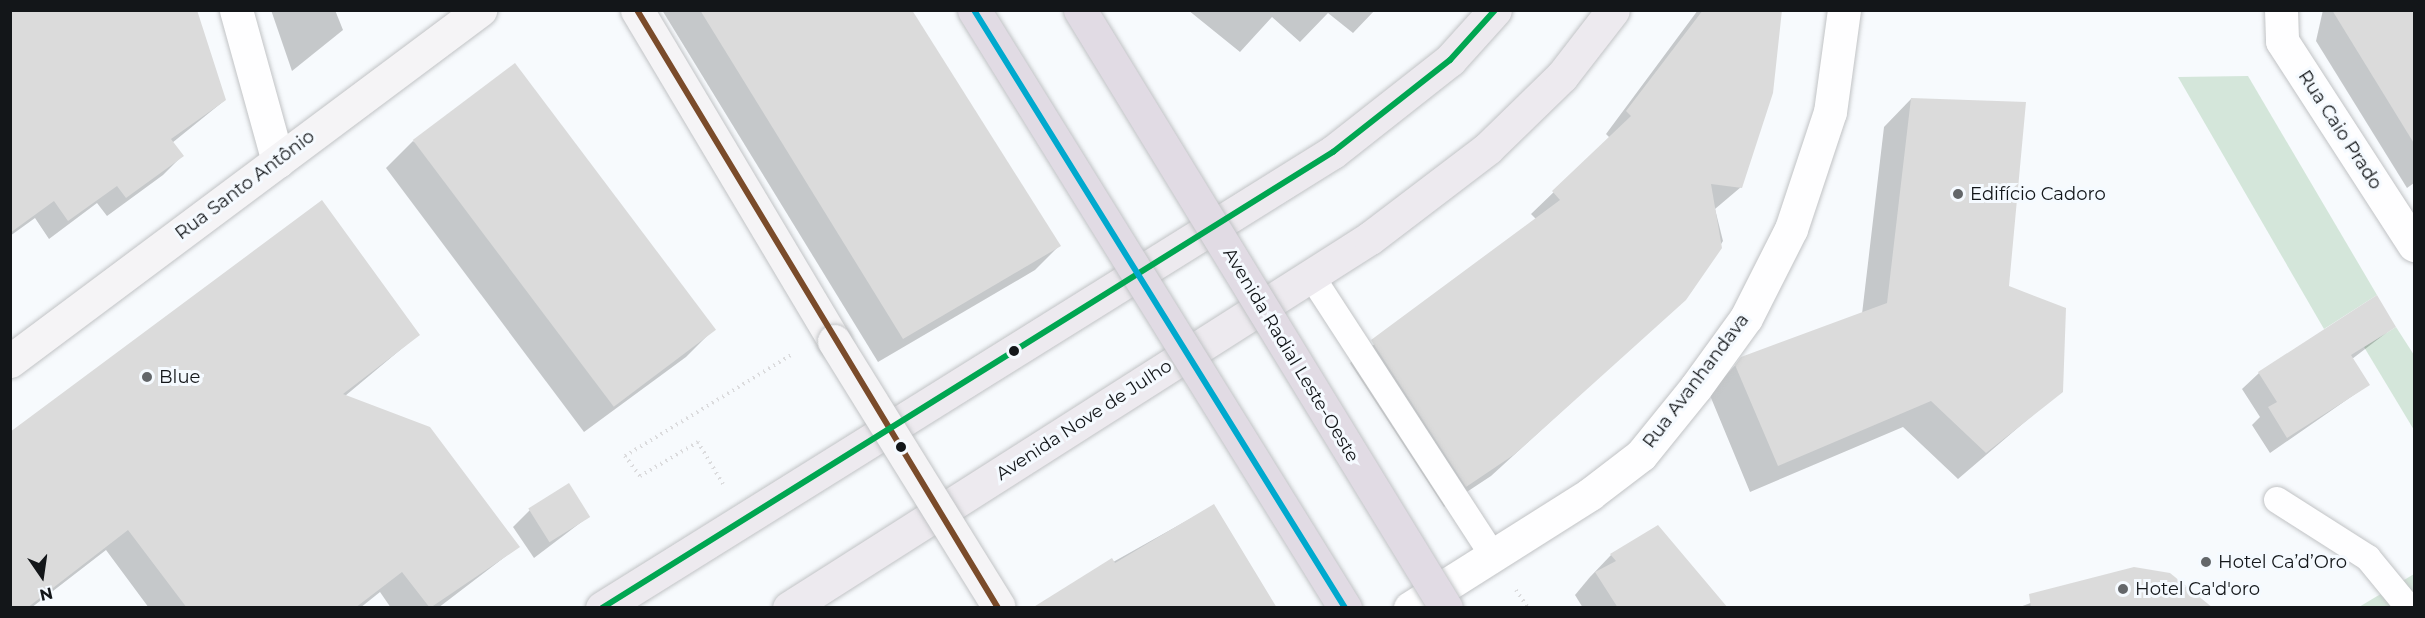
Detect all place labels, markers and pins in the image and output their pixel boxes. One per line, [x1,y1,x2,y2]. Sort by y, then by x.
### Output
place label: Edifício Cadoro [1970,183,2106,205]
marker: Edifício Cadoro [1951,187,1965,201]
unlabelled marker [1008,345,1020,357]
place label: Blue [159,366,200,388]
marker: Blue [140,370,154,384]
unlabelled marker [895,441,907,453]
place label: Hotel Ca’d’Oro [2218,551,2347,573]
marker: Hotel Ca’d’Oro [2199,555,2213,569]
place label: Hotel Ca'd'oro [2135,578,2260,600]
marker: Hotel Ca'd'oro [2116,582,2130,596]

